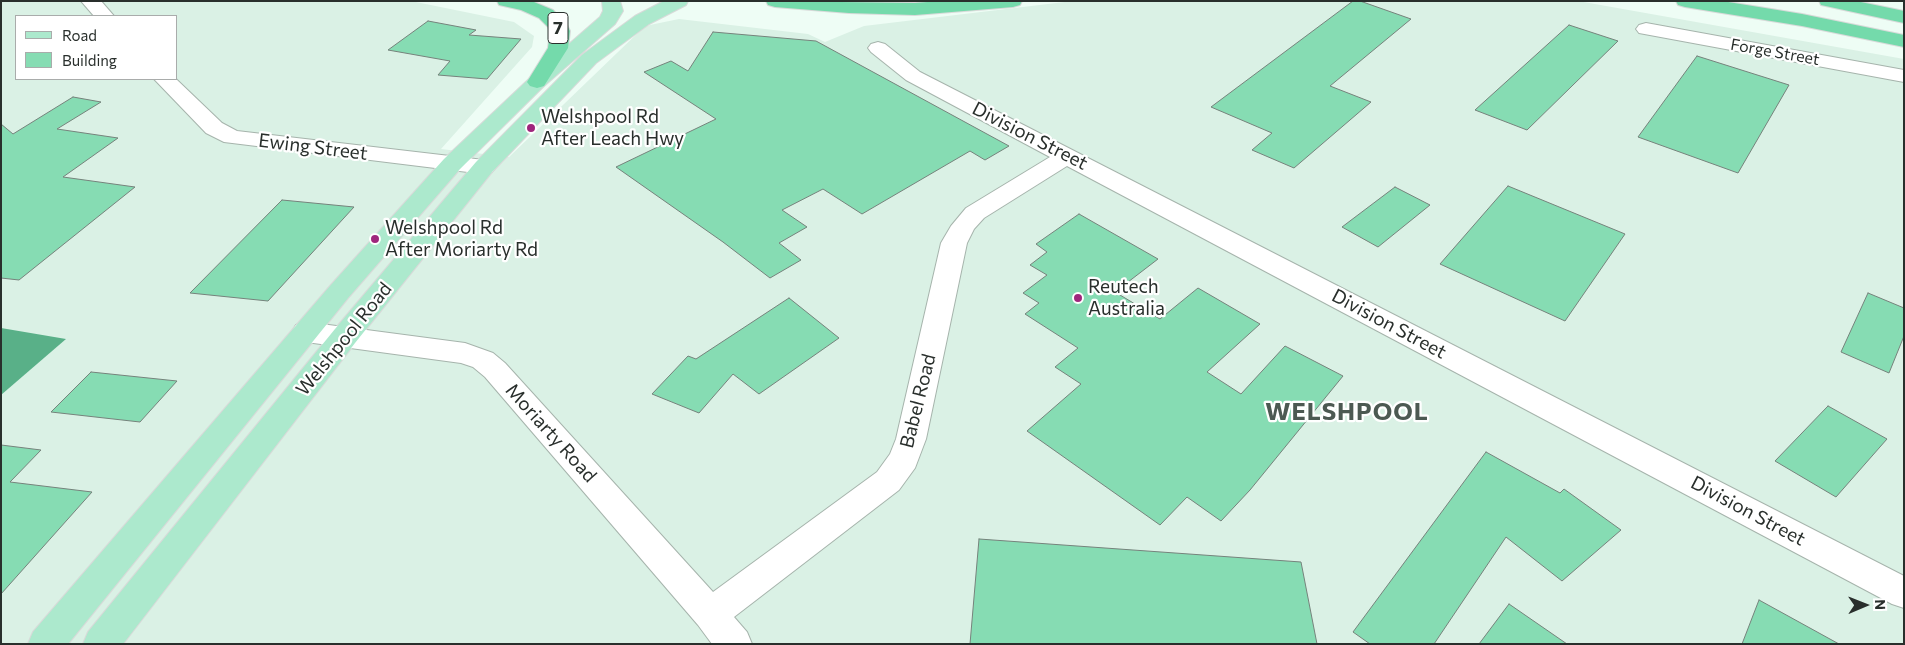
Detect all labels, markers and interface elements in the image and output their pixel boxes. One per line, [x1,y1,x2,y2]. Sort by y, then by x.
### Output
road number: 7 [548,12,568,44]
legend [15,15,178,80]
text: Road [62,26,97,44]
street label: Forge Street [1729,35,1821,69]
text: Building [62,51,117,69]
street label: Division Street [968,97,1092,175]
place label: Welshpool Rd After Leach Hwy [541,106,684,150]
marker: Welshpool Rd After Leach Hwy [525,122,537,134]
street label: Ewing Street [257,129,369,165]
place label: Welshpool Rd After Moriarty Rd [385,217,538,261]
marker: Welshpool Rd After Moriarty Rd [369,233,381,245]
place label: Reutech Australia [1088,276,1165,320]
street label: Welshpool Road [291,278,397,400]
street label: Division Street [1328,284,1450,364]
marker: Reutech Australia [1072,292,1084,304]
street label: Babel Road [895,352,941,450]
street label: Moriarty Road [501,379,601,487]
district label: WELSHPOOL [1264,398,1430,426]
street label: Division Street [1687,471,1809,551]
north arrow [1840,580,1890,630]
text: N [1872,599,1889,610]

